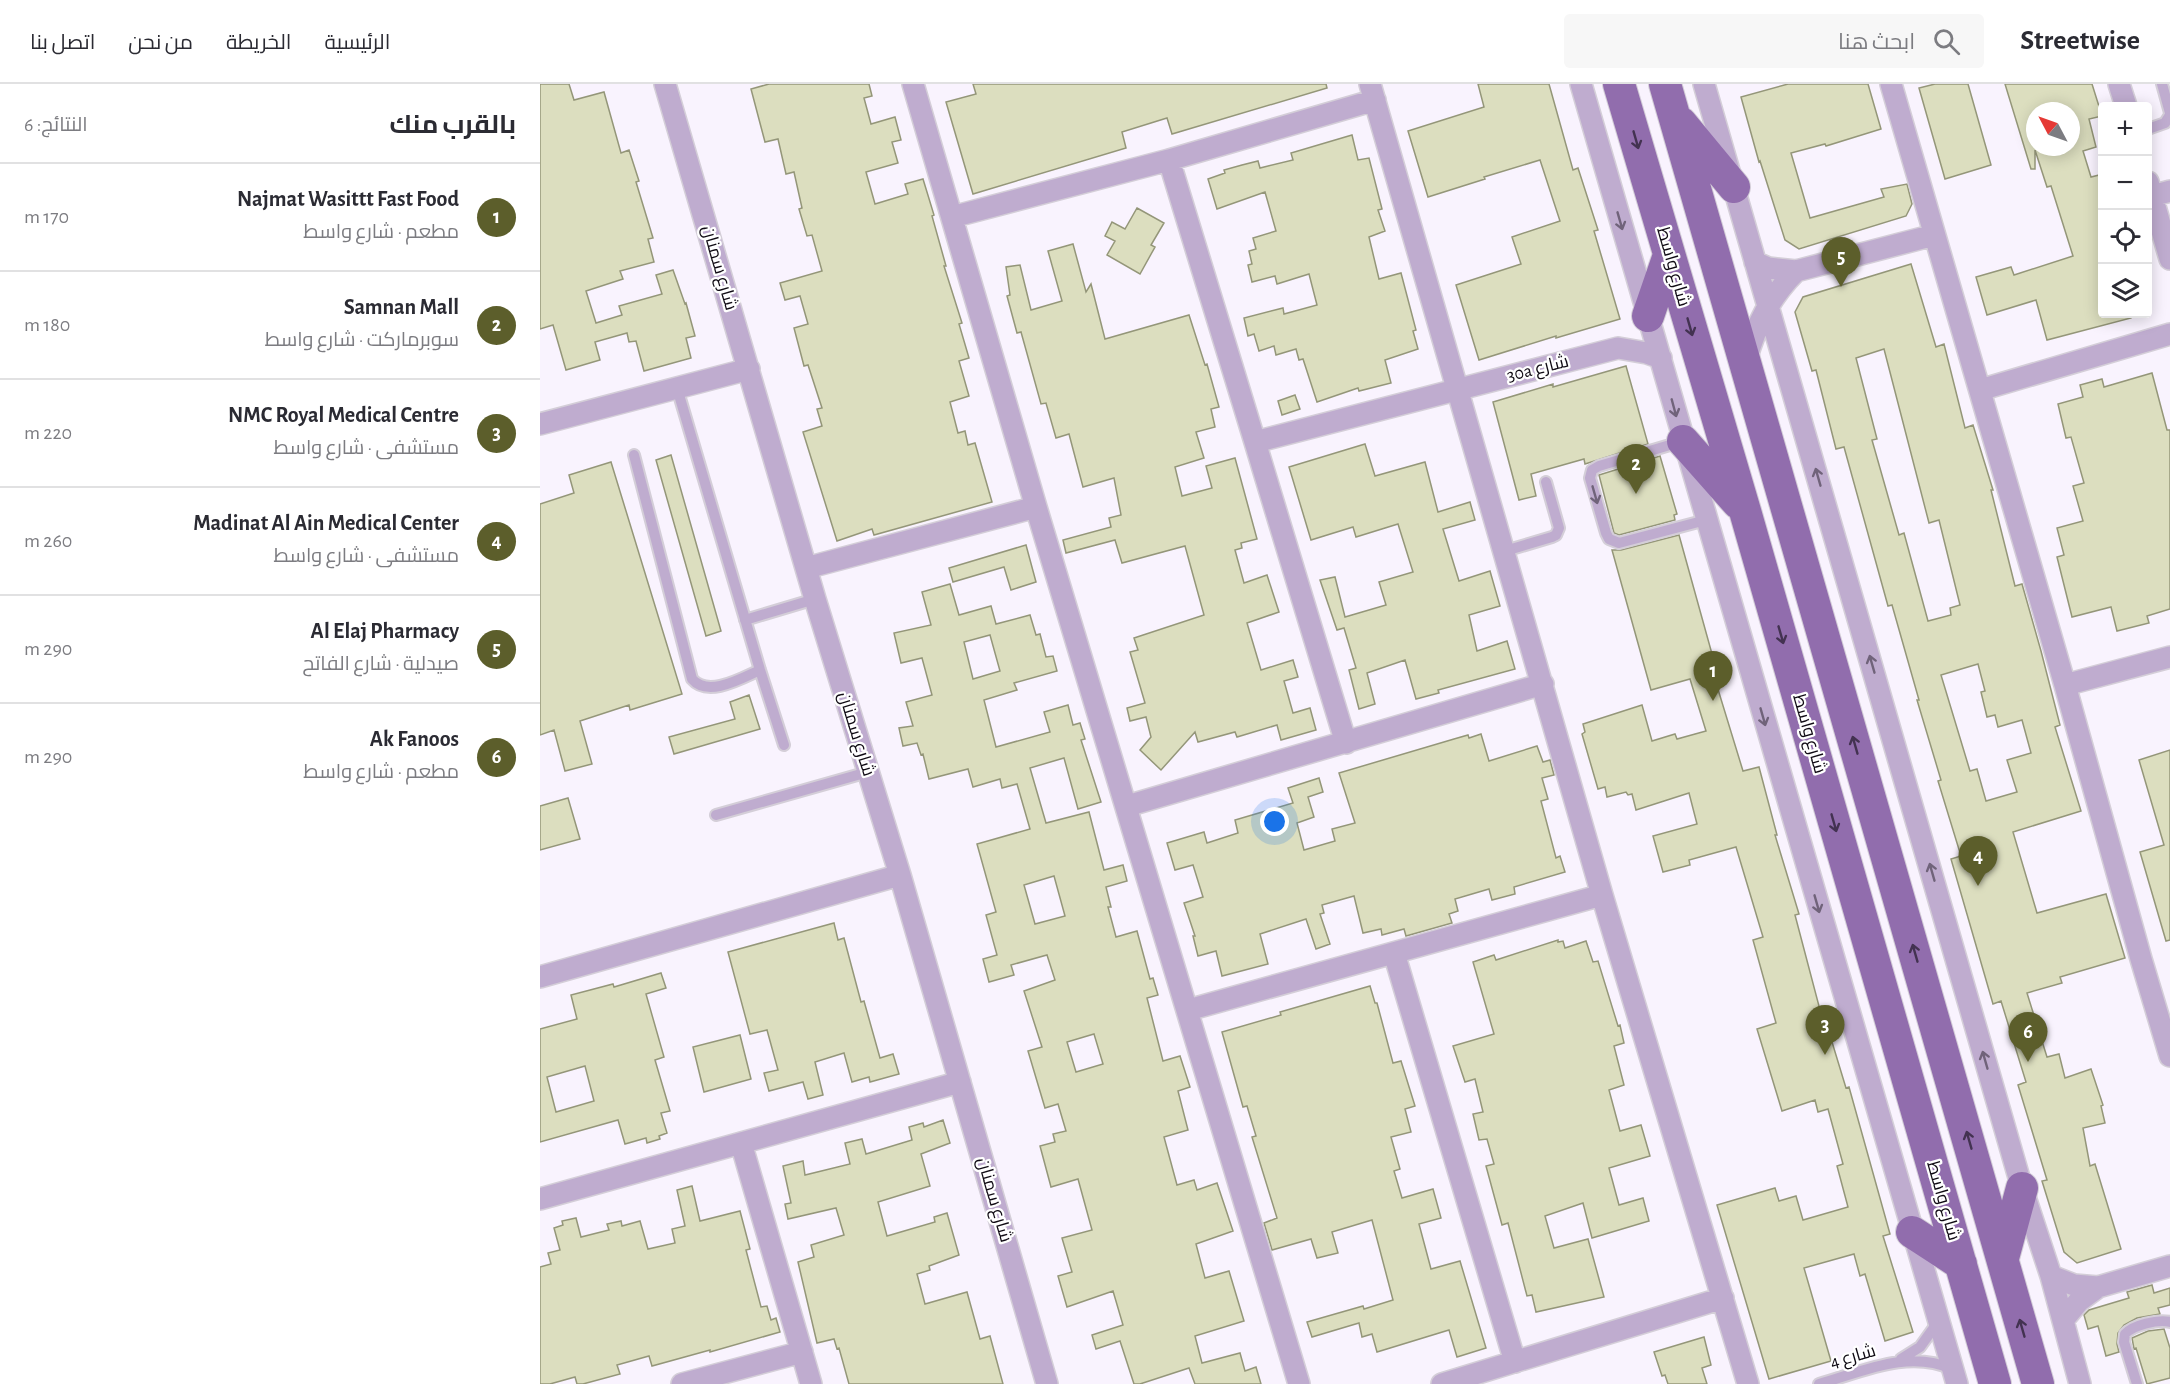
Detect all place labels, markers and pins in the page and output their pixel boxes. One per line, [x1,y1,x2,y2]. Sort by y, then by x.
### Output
pin: 5 [1822,238,1860,287]
pin: 2 [1616,444,1656,494]
pin: 1 [1694,652,1732,701]
pin: 4 [1958,836,1998,886]
pin: 3 [1806,1006,1844,1055]
pin: 6 [2008,1012,2048,1062]

